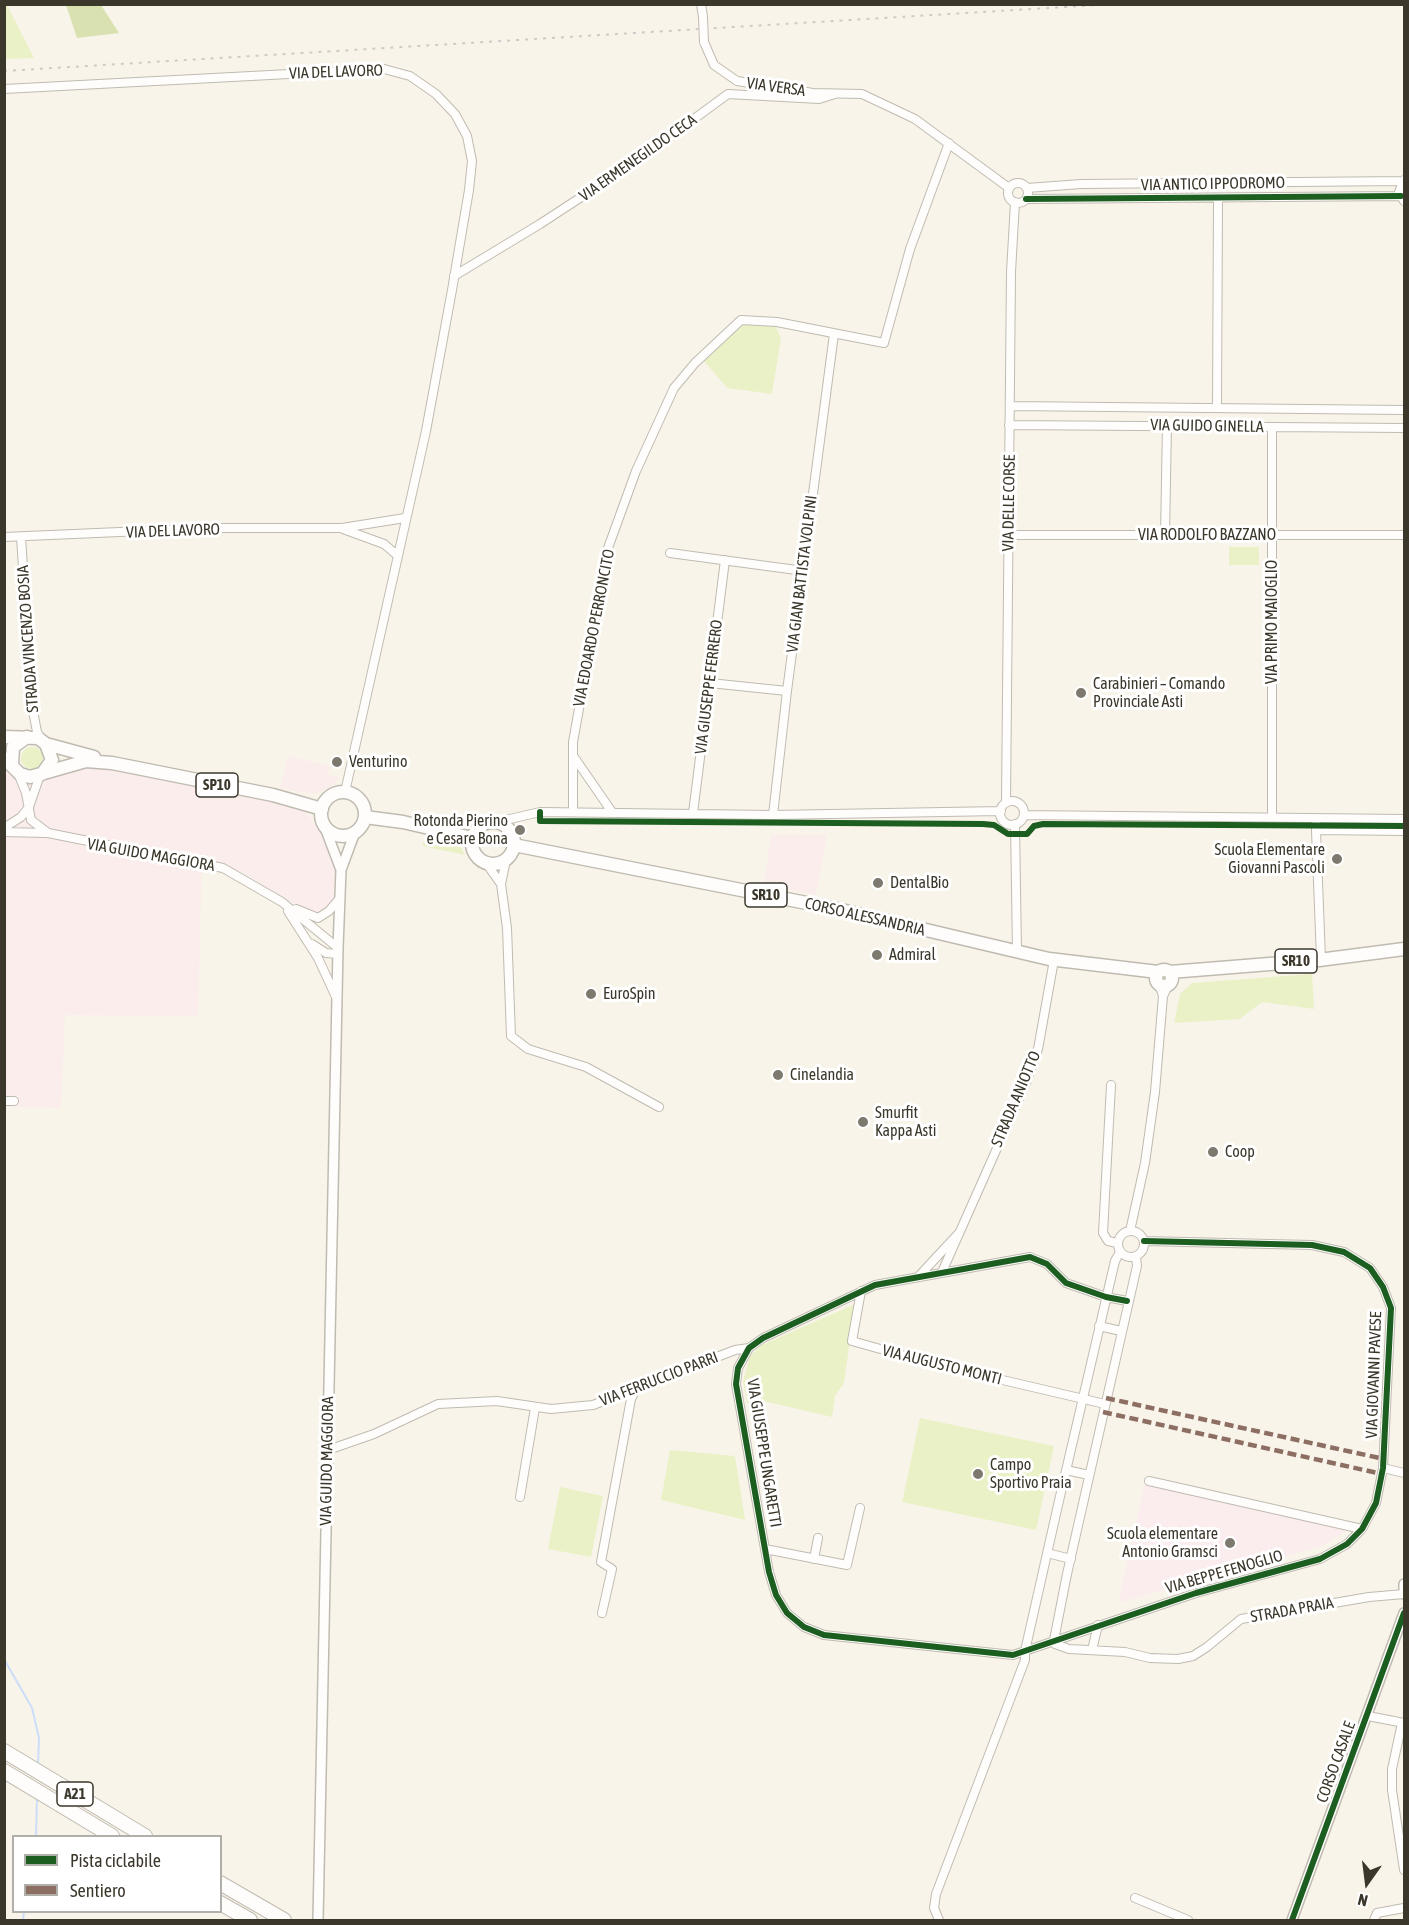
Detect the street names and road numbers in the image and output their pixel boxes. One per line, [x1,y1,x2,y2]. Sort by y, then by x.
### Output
street label: VIA DEL LAVORO [289,61,383,83]
street label: VIA VERSA [745,73,807,101]
street label: VIA ERMENEGILDO CECA [576,110,700,206]
street label: VIA ANTICO IPPODROMO [1141,173,1285,195]
street label: VIA GUIDO GINELLA [1150,415,1264,437]
street label: VIA DELLE CORSE [999,454,1019,552]
street label: VIA GIAN BATTISTA VOLPINI [783,494,821,654]
street label: VIA DEL LAVORO [126,520,220,542]
street label: VIA RODOLFO BAZZANO [1138,525,1276,545]
street label: VIA EDOARDO PERRONCITO [569,548,619,708]
street label: VIA PRIMO MAIOGLIO [1262,560,1282,684]
street label: STRADA VINCENZO BOSIA [13,565,43,713]
street label: VIA GIUSEPPE FERRERO [691,619,727,755]
road number: SP10 [196,773,238,797]
street label: VIA GUIDO MAGGIORA [86,834,216,876]
road number: SR10 [745,883,787,907]
street label: CORSO ALESSANDRIA [803,894,927,940]
road number: SR10 [1275,949,1317,973]
street label: STRADA ANIOTTO [987,1048,1045,1150]
street label: VIA GIOVANNI PAVESE [1362,1311,1386,1439]
street label: VIA AUGUSTO MONTI [880,1341,1004,1389]
street label: VIA FERRUCCIO PARRI [597,1348,721,1410]
street label: VIA GIUSEPPE UNGARETTI [743,1377,785,1529]
street label: VIA GUIDO MAGGIORA [316,1396,338,1526]
street label: VIA BEPPE FENOGLIO [1163,1546,1285,1598]
street label: STRADA PRAIA [1249,1593,1335,1627]
street label: CORSO CASALE [1312,1719,1360,1805]
road number: A21 [57,1782,93,1806]

